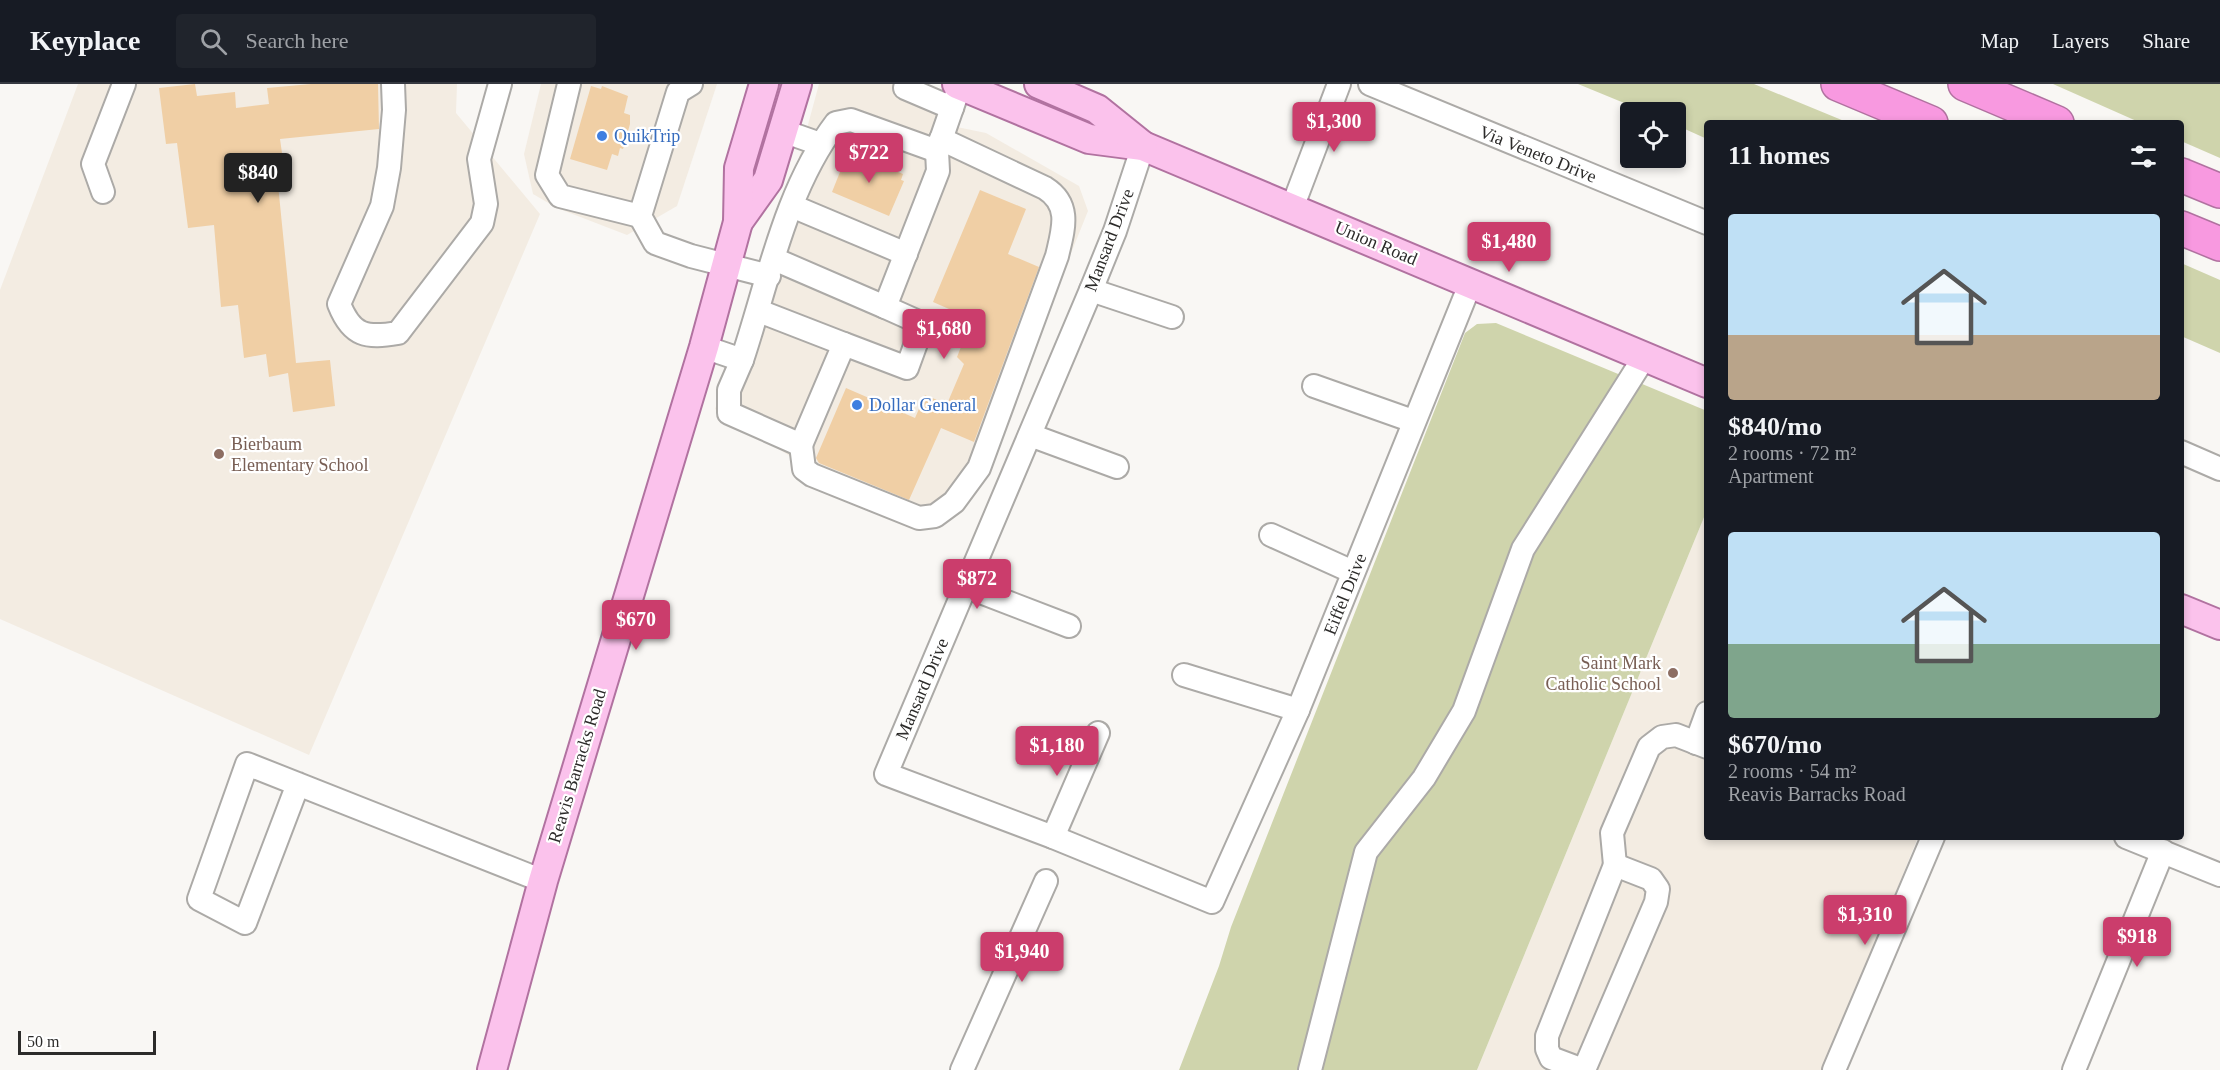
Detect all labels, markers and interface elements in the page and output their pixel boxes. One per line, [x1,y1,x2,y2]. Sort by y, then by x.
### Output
search box [176,14,596,68]
text: Keyplace [30,25,140,56]
icon: search [197,25,230,58]
text: Search here [245,28,349,53]
text: Map [1981,29,2019,53]
text: Layers [2052,29,2109,53]
text: Share [2142,29,2190,53]
pin: $1,300 [1285,102,1383,153]
map controls [1620,102,1686,168]
button: locate [1620,102,1686,168]
text: $1,300 [1307,110,1362,132]
street label: Via Veneto Drive [1477,121,1599,187]
place label: QuikTrip [614,126,680,146]
marker: QuikTrip [595,129,609,143]
pin: $722 [833,133,905,184]
icon: filters [2127,140,2160,173]
text: $722 [849,141,889,163]
text: 11 homes [1728,141,1830,170]
pin: $840 [222,153,294,204]
text: $840 [238,161,278,183]
street label: Mansard Drive [1080,186,1138,294]
street label: Union Road [1332,217,1420,269]
pin: $1,480 [1460,222,1558,273]
text: $1,480 [1482,230,1537,252]
icon: home [1890,253,1998,361]
pin: $1,680 [895,309,993,360]
text: $1,680 [917,317,972,339]
place label: Dollar General [869,395,976,415]
marker: Dollar General [850,398,864,412]
text: $840/mo [1728,412,1822,441]
place label: Bierbaum Elementary School [231,434,368,475]
text: 2 rooms · 72 m² [1728,442,1856,464]
marker: Bierbaum Elementary School [212,447,226,461]
text: Apartment [1728,465,1814,487]
street label: Eiffel Drive [1320,550,1370,638]
pin: $872 [941,559,1013,610]
text: $872 [957,567,997,589]
icon: home [1890,571,1998,679]
pin: $670 [600,600,672,651]
text: $670 [616,608,656,630]
street label: Mansard Drive [892,635,952,743]
place label: Saint Mark Catholic School [1546,653,1661,694]
marker: Saint Mark Catholic School [1666,666,1680,680]
street label: Reavis Barracks Road [544,687,610,845]
pin: $1,180 [1008,726,1106,777]
text: $670/mo [1728,730,1822,759]
text: $1,180 [1030,734,1085,756]
text: 2 rooms · 54 m² [1728,760,1856,782]
text: Reavis Barracks Road [1728,783,1906,805]
pin: $1,310 [1816,895,1914,946]
text: $1,310 [1838,903,1893,925]
pin: $918 [2101,917,2173,968]
text: $918 [2117,925,2157,947]
pin: $1,940 [973,932,1071,983]
text: $1,940 [995,940,1050,962]
scale bar [18,1028,156,1056]
text: 50 m [27,1033,59,1050]

